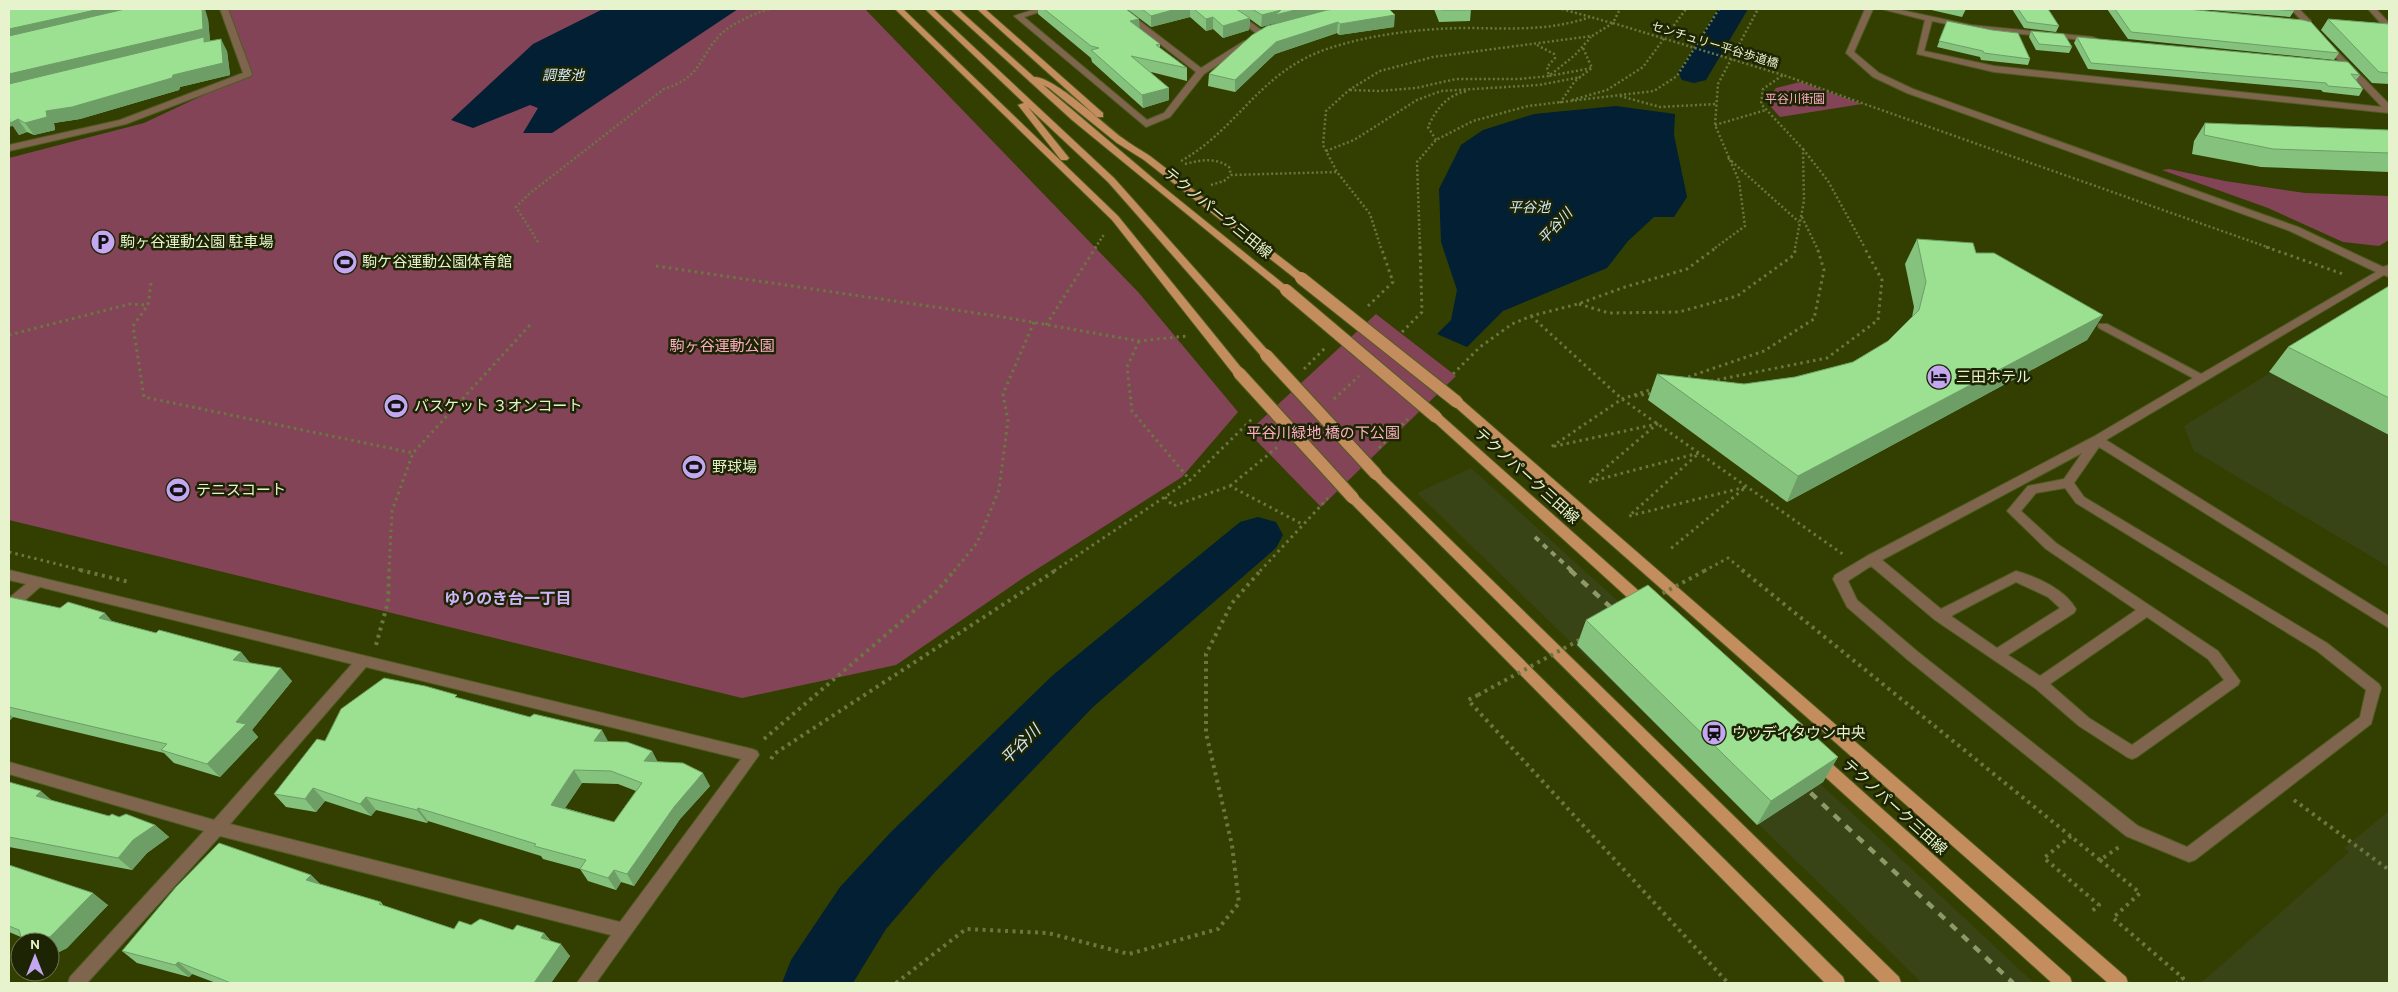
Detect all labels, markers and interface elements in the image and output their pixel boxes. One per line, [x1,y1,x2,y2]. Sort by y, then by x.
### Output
street label: センチュリー平谷歩道橋 [1649,19,1780,73]
water label: 調整池 [542,68,586,85]
park label: 平谷川街園 [1765,92,1825,108]
street label: テクノパーク三田線 [1159,165,1275,264]
water label: 平谷池 [1508,200,1552,217]
water label: 平谷川 [1536,204,1578,248]
parking icon: 駒ヶ谷運動公園 駐車場 [90,229,116,255]
place label: 駒ヶ谷運動公園 駐車場 [120,234,274,253]
sports icon: 駒ケ谷運動公園体育館 [332,249,358,275]
place label: 駒ケ谷運動公園体育館 [362,254,512,273]
park label: 駒ヶ谷運動公園 [669,338,775,357]
hotel icon: 三田ホテル [1926,364,1952,390]
place label: 三田ホテル [1956,369,2031,388]
sports icon: バスケット ３オンコート [383,393,409,419]
place label: バスケット ３オンコート [414,398,583,417]
park label: 平谷川緑地 橋の下公園 [1246,425,1400,444]
street label: テクノパーク三田線 [1470,425,1582,529]
sports icon: 野球場 [681,454,707,480]
place label: 野球場 [712,459,757,478]
sports icon: テニスコート [165,477,191,503]
place label: テニスコート [196,482,286,501]
district label: ゆりのき台一丁目 [444,590,572,610]
water label: 平谷川 [997,720,1047,769]
station icon: ウッディタウン中央 [1701,720,1727,746]
place label: ウッディタウン中央 [1732,725,1866,744]
street label: テクノパーク三田線 [1838,756,1950,860]
north arrow [10,932,60,982]
text: N [30,937,40,954]

